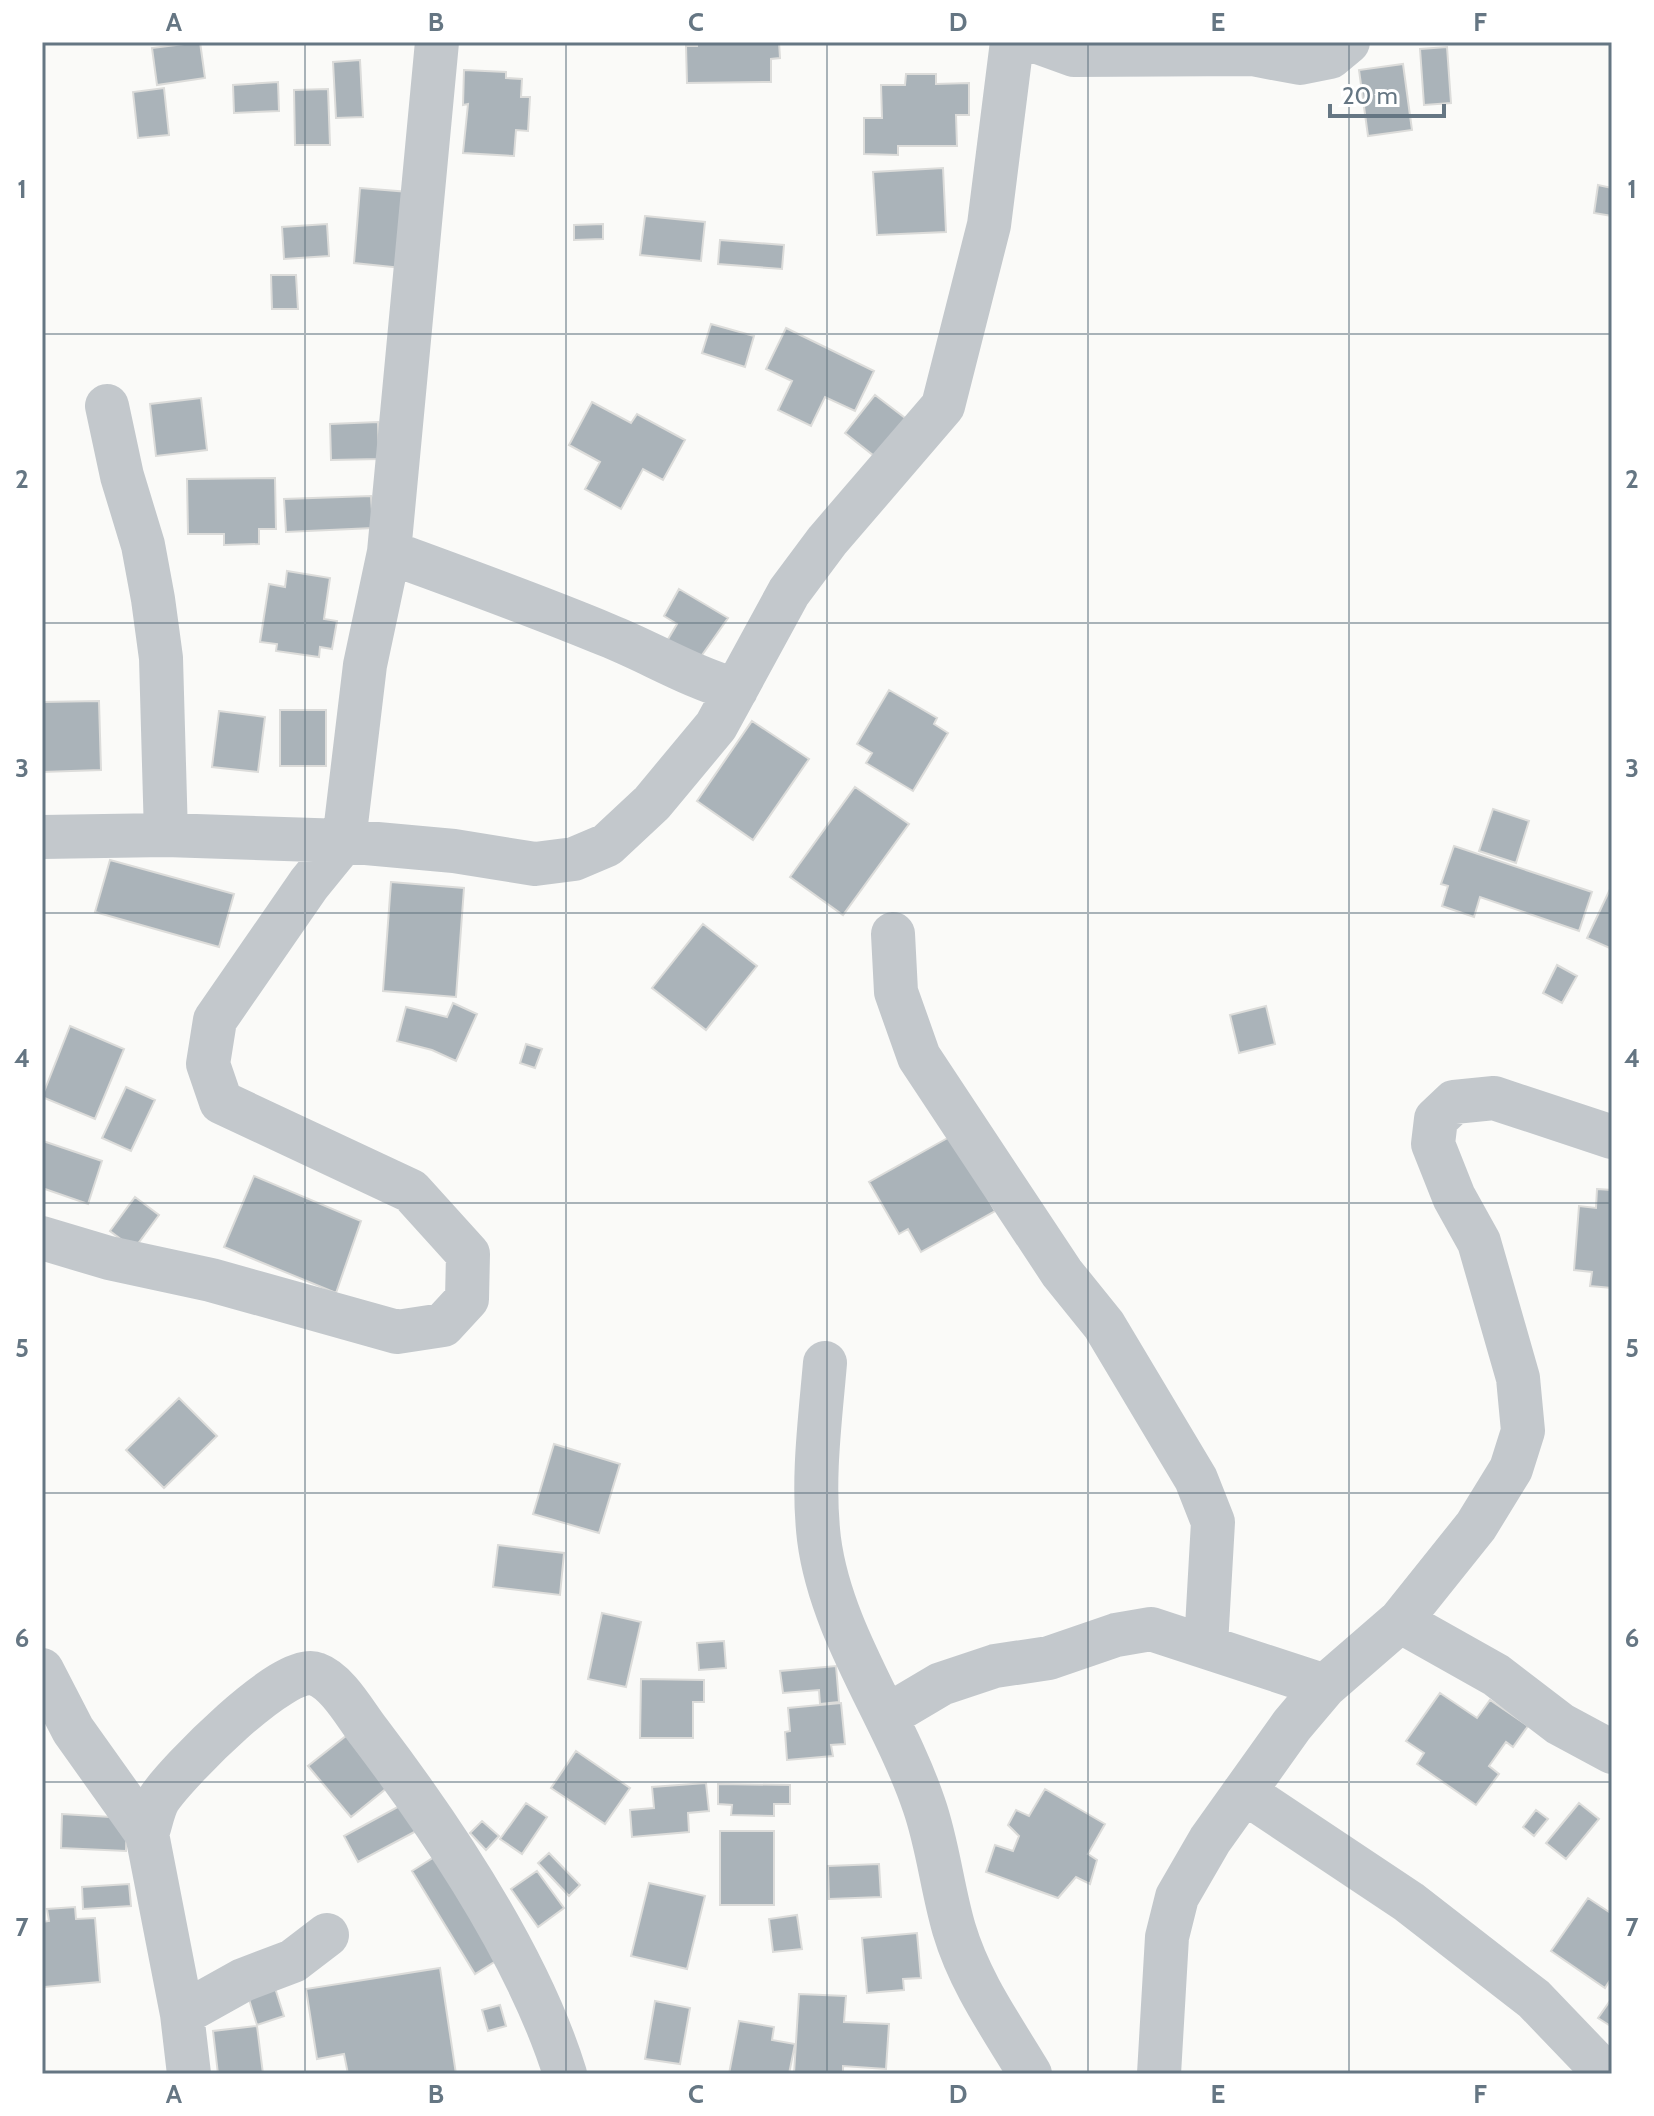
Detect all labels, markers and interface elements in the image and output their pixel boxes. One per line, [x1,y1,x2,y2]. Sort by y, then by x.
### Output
text: A [166,6,183,38]
text: B [428,6,444,38]
text: C [688,6,704,38]
text: D [949,6,967,38]
text: E [1211,6,1225,38]
text: F [1473,6,1487,38]
scale bar [1330,68,1444,118]
text: 20 m [1342,81,1398,110]
text: 1 [17,173,27,205]
text: 1 [1627,173,1637,205]
text: 2 [15,463,29,495]
text: 2 [1625,463,1639,495]
text: 3 [15,752,29,784]
text: 3 [1625,752,1639,784]
text: 4 [14,1042,30,1074]
text: 4 [1624,1042,1640,1074]
text: 5 [15,1332,29,1364]
text: 5 [1625,1332,1639,1364]
text: 6 [15,1622,29,1654]
text: 6 [1625,1622,1639,1654]
text: 7 [15,1911,29,1943]
text: 7 [1625,1911,1639,1943]
text: A [166,2078,183,2110]
text: B [428,2078,444,2110]
text: C [688,2078,704,2110]
text: D [949,2078,967,2110]
text: E [1211,2078,1225,2110]
text: F [1473,2078,1487,2110]

